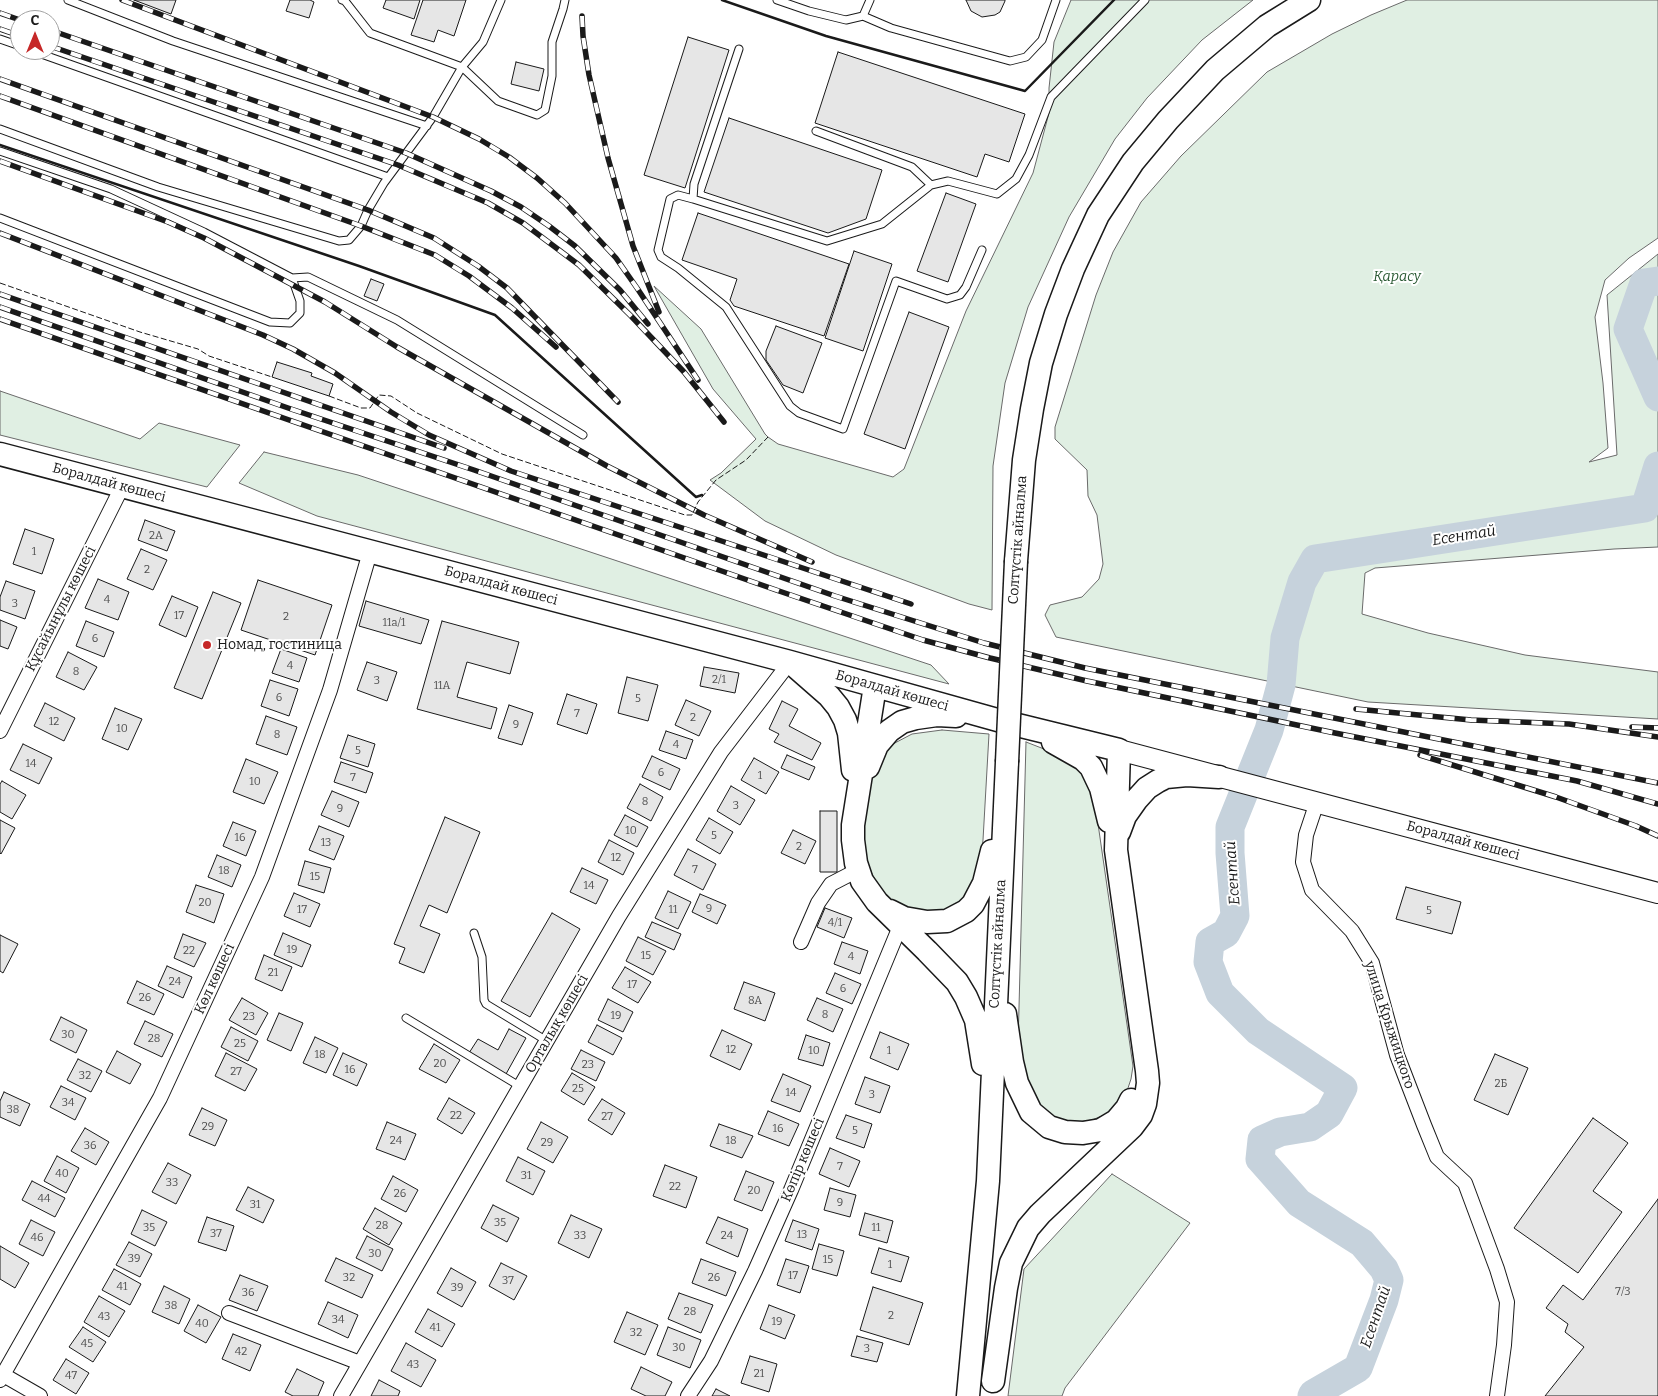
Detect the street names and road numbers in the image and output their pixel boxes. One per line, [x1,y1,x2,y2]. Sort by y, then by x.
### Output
street label: Боралдай көшесі [51,460,167,506]
street label: Солтүстік айналма [1005,475,1031,605]
street label: Құсайынұлы көшесі [22,544,100,674]
street label: Боралдай көшесі [443,563,559,609]
street label: Боралдай көшесі [834,667,950,715]
street label: Боралдай көшесі [1405,818,1521,864]
street label: Солтүстік айналма [986,879,1010,1009]
street label: Көл көшесі [191,941,239,1017]
street label: улица Крыжицкого [1360,959,1418,1091]
street label: Орталық көшесі [522,972,592,1076]
street label: Көпір көшесі [778,1116,828,1204]

